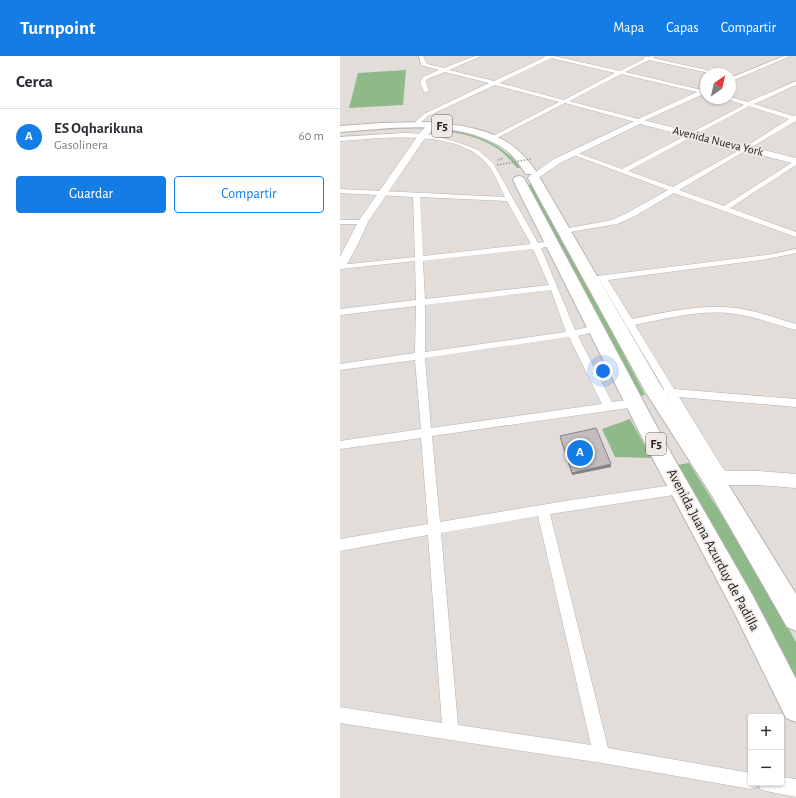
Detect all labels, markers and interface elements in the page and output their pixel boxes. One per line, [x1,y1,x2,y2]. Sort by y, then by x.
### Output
text: Turnpoint [20,19,95,38]
text: Mapa [613,21,644,35]
text: Capas [666,21,699,35]
text: Compartir [721,21,776,35]
north arrow [700,68,736,104]
text: Cerca [16,73,53,90]
road number: F5 [432,115,452,137]
text: ES Oqharikuna [54,121,143,136]
street label: Avenida Nueva York [672,124,765,158]
text: A [25,130,33,143]
text: 60 m [298,130,324,143]
text: Gasolinera [54,139,108,152]
button: Guardar [16,176,166,213]
button: Compartir [174,176,324,213]
your location [593,361,613,381]
road number: F5 [646,433,666,455]
pin: A [567,438,593,468]
street label: Avenida Juana Azurduy de Padilla [664,467,762,634]
map controls [748,714,784,786]
button: + [748,714,784,750]
button: − [748,750,784,786]

